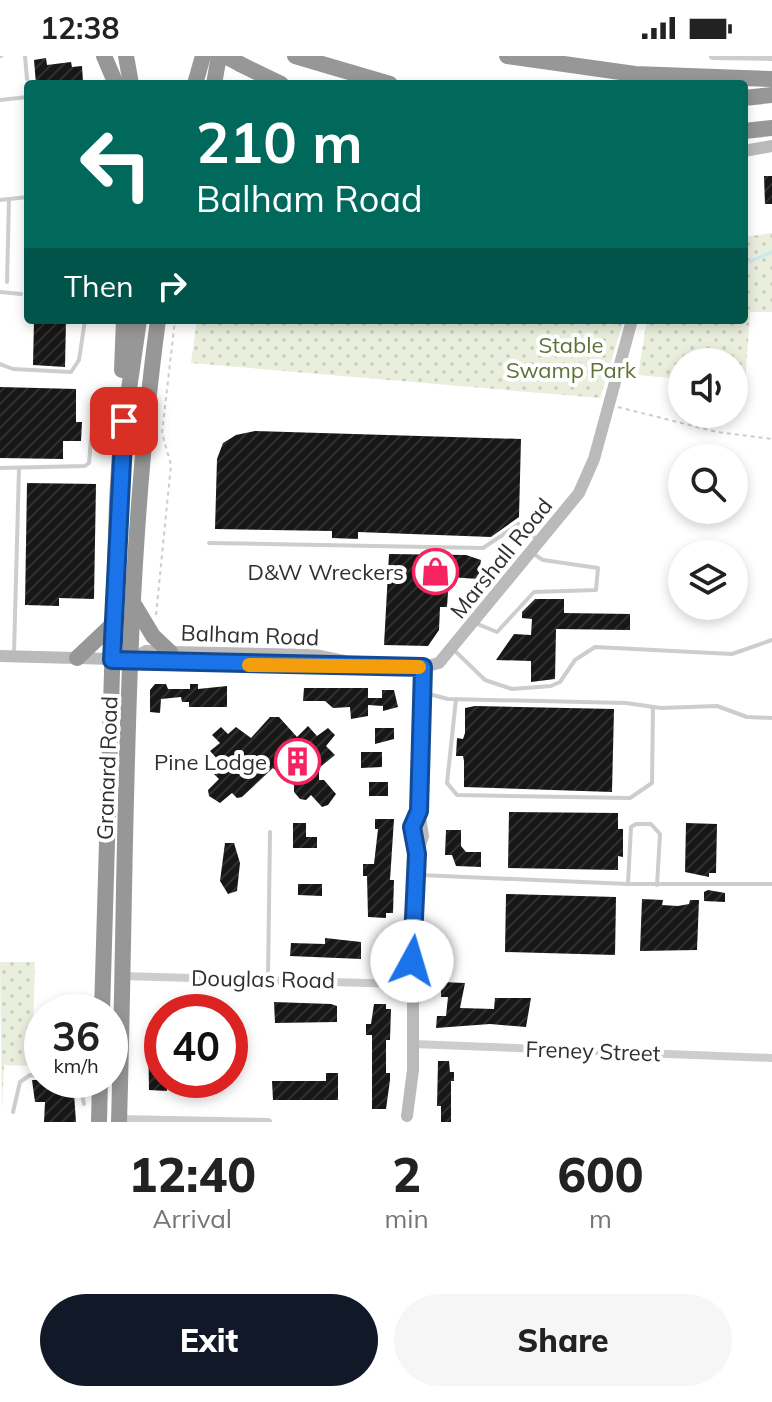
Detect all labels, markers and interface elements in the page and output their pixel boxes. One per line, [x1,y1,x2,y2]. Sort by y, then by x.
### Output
text: 12:38 [40,9,119,47]
text: 210 m [196,107,363,177]
icon: left [64,112,168,216]
text: Balham Road [196,176,423,221]
icon: right [150,264,194,308]
text: Then [64,267,134,305]
park label: Stable Swamp Park [506,331,637,384]
map controls [668,348,748,620]
button: sound [668,348,748,428]
pin [90,387,158,455]
icon: arrive [102,399,146,443]
button: search [668,444,748,524]
street label: Marshall Road [444,492,558,624]
button: layers [668,540,748,620]
shop icon: D&W Wreckers [411,548,459,596]
place label: D&W Wreckers [247,558,404,586]
street label: Balham Road [180,619,320,651]
street label: Granard Road [90,696,124,840]
building icon: Pine Lodge [274,738,322,786]
place label: Pine Lodge [154,748,267,776]
position arrow [370,919,454,1003]
street label: Douglas Road [191,964,335,994]
speed limit sign: 40 [144,994,248,1098]
text: 36 [52,1011,100,1061]
street label: Freney Street [525,1035,661,1067]
text: km/h [53,1053,99,1078]
text: 12:40 [128,1144,256,1204]
text: 2 [392,1144,421,1204]
text: 600 [557,1144,644,1204]
text: Arrival [152,1202,232,1235]
text: min [385,1202,429,1235]
text: m [589,1202,612,1235]
button: Exit [40,1294,378,1386]
button: Share [394,1294,732,1386]

